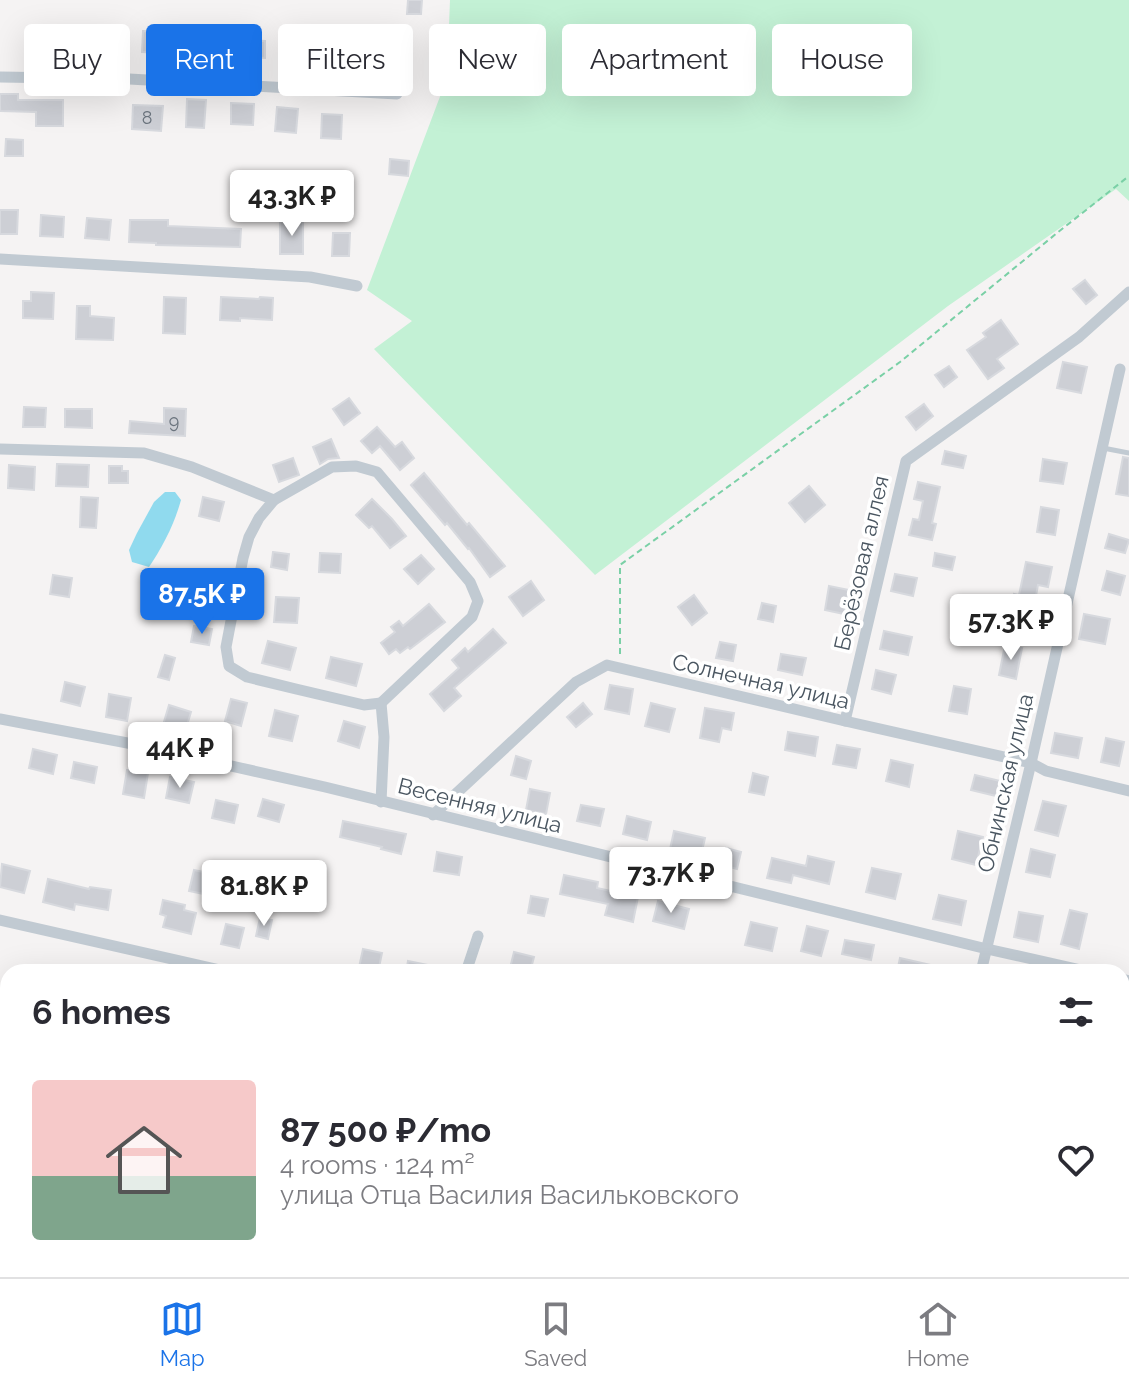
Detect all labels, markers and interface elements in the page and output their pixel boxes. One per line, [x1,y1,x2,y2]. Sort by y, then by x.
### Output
chip: Buy [24,24,130,96]
chip: Rent [146,24,262,96]
chip: Filters [278,24,413,96]
chip: New [429,24,546,96]
chip: Apartment [562,24,756,96]
chip: House [772,24,912,96]
house number: 8 [142,107,152,128]
pin: 43.3K ₽ [218,170,366,238]
text: 43.3K ₽ [248,181,336,211]
house number: 9 [169,411,179,432]
street label: Берёзовая аллея [828,473,894,653]
pin: 87.5K ₽ [128,568,276,636]
text: 87.5K ₽ [158,579,246,609]
pin: 57.3K ₽ [937,594,1085,662]
text: 57.3K ₽ [968,605,1054,635]
street label: Солнечная улица [670,648,852,714]
street label: Обнинская улица [972,691,1038,875]
pin: 44K ₽ [124,722,236,790]
text: 44K ₽ [146,733,214,763]
street label: Весенняя улица [395,772,565,838]
pin: 73.7K ₽ [597,847,745,915]
text: 73.7K ₽ [627,858,715,888]
pin: 81.8K ₽ [190,860,338,928]
text: 81.8K ₽ [220,871,308,901]
icon: filters [1054,990,1098,1034]
text: 6 homes [32,992,171,1032]
text: 87 500 ₽/mo [280,1110,491,1150]
icon: home [96,1112,192,1208]
icon: heart [1054,1138,1098,1182]
text: 4 rooms · 124 m² [280,1150,475,1180]
text: улица Отца Василия Васильковского [280,1180,739,1210]
tab: Map [160,1297,205,1371]
tab: Saved [524,1297,587,1371]
tab: Home [907,1297,969,1371]

